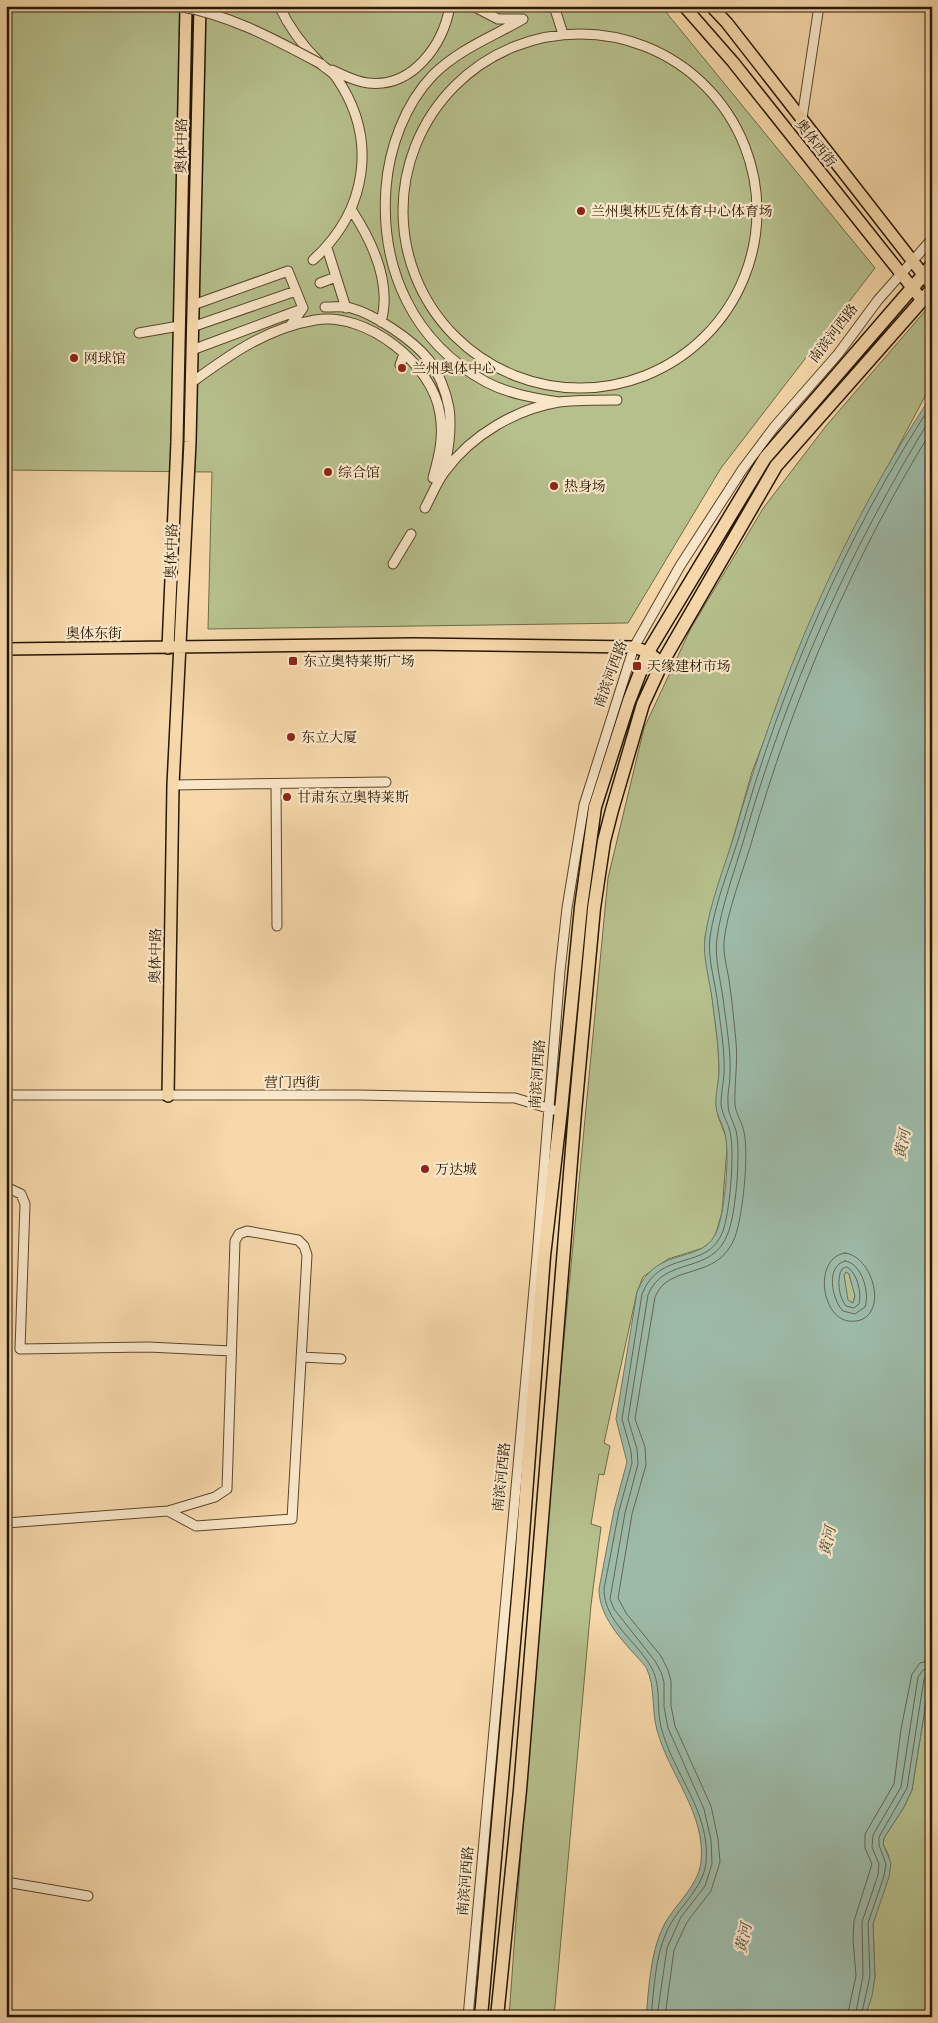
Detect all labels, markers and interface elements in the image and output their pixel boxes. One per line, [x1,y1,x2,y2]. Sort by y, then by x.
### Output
street label: 奥体西街 [792,115,840,171]
street label: 奥体中路 [172,118,190,174]
place label: 兰州奥林匹克体育中心体育场 [591,202,773,220]
marker: 兰州奥林匹克体育中心体育场 [575,205,587,217]
street label: 南滨河西路 [804,300,862,366]
place label: 网球馆 [84,349,126,367]
marker: 网球馆 [68,352,80,364]
place label: 兰州奥体中心 [412,359,496,377]
marker: 兰州奥体中心 [396,362,408,374]
place label: 综合馆 [338,463,380,481]
marker: 综合馆 [322,466,334,478]
place label: 热身场 [564,477,606,495]
marker: 热身场 [548,480,560,492]
street label: 奥体中路 [161,523,181,579]
street label: 奥体东街 [66,624,122,642]
street label: 南滨河西路 [590,638,630,710]
place label: 东立奥特莱斯广场 [303,652,415,670]
marker: 东立奥特莱斯广场 [287,655,299,667]
place label: 天缘建材市场 [647,657,731,675]
marker: 天缘建材市场 [631,660,643,672]
place label: 东立大厦 [301,728,357,746]
marker: 东立大厦 [285,731,297,743]
place label: 甘肃东立奥特莱斯 [297,788,409,806]
marker: 甘肃东立奥特莱斯 [281,791,293,803]
street label: 奥体中路 [146,928,164,984]
street label: 南滨河西路 [526,1038,548,1110]
street label: 营门西街 [264,1073,320,1091]
water label: 黄河 [890,1125,914,1160]
place label: 万达城 [435,1160,477,1178]
marker: 万达城 [419,1163,431,1175]
street label: 南滨河西路 [488,1441,514,1513]
water label: 黄河 [815,1521,840,1558]
street label: 南滨河西路 [453,1845,477,1917]
water label: 黄河 [731,1918,756,1955]

